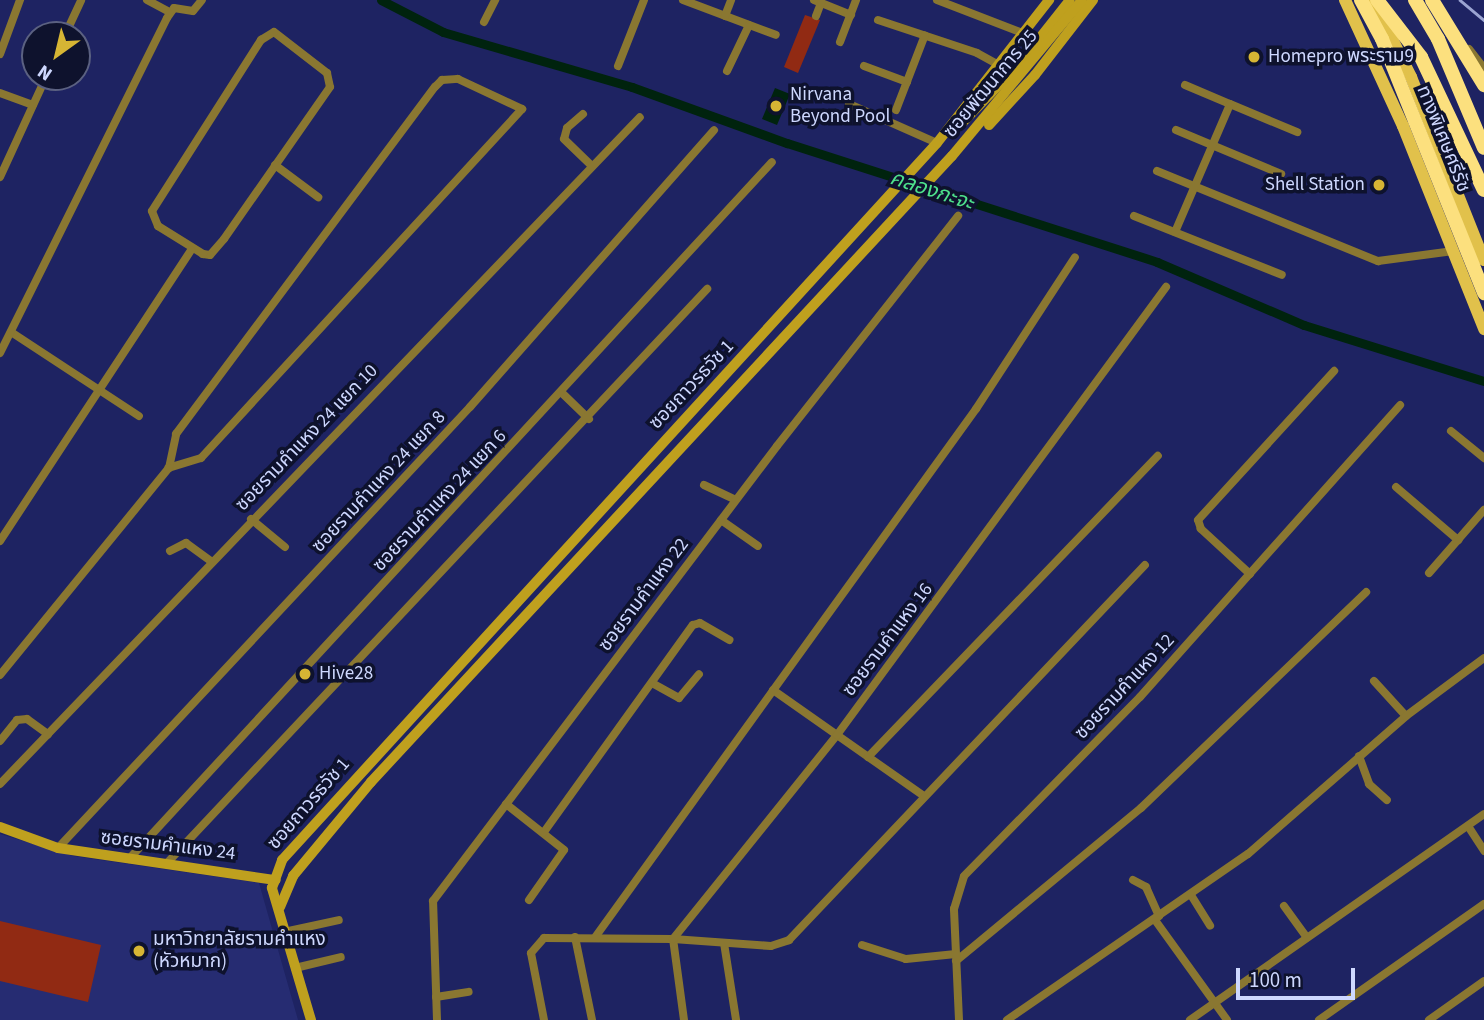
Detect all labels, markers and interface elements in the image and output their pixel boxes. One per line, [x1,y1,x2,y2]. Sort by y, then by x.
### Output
north arrow [21,21,91,91]
street label: ซอยพัฒนาการ 25 [939,26,1043,142]
place label: Homepro พระราม9 [1268,46,1414,68]
marker: Homepro พระราม9 [1246,49,1262,65]
text: N [32,57,58,87]
street label: ทางพิเศษศรีรัช [1411,82,1475,196]
place label: Nirvana Beyond Pool [790,84,890,128]
marker: Nirvana Beyond Pool [768,98,784,114]
water label: คลองกะจะ [887,165,977,215]
place label: Shell Station [1265,174,1365,196]
marker: Shell Station [1371,177,1387,193]
street label: ซอยถาวรธวัช 1 [645,336,739,434]
street label: ซอยรามคำแหง 24 แยก 10 [231,360,383,516]
street label: ซอยรามคำแหง 24 แยก 8 [307,406,451,558]
street label: ซอยรามคำแหง 24 แยก 6 [368,425,512,577]
street label: ซอยรามคำแหง 22 [594,534,694,656]
street label: ซอยรามคำแหง 16 [838,579,938,701]
street label: ซอยรามคำแหง 12 [1070,630,1180,744]
place label: Hive28 [319,663,373,685]
marker: Hive28 [297,666,313,682]
street label: ซอยถาวรธวัช 1 [263,754,355,854]
street label: ซอยรามคำแหง 24 [99,826,237,866]
place label: มหาวิทยาลัยรามคำแหง (หัวหมาก) [153,929,326,973]
marker: มหาวิทยาลัยรามคำแหง (หัวหมาก) [131,943,147,959]
scale bar [1239,954,1358,998]
text: 100 m [1249,965,1302,995]

